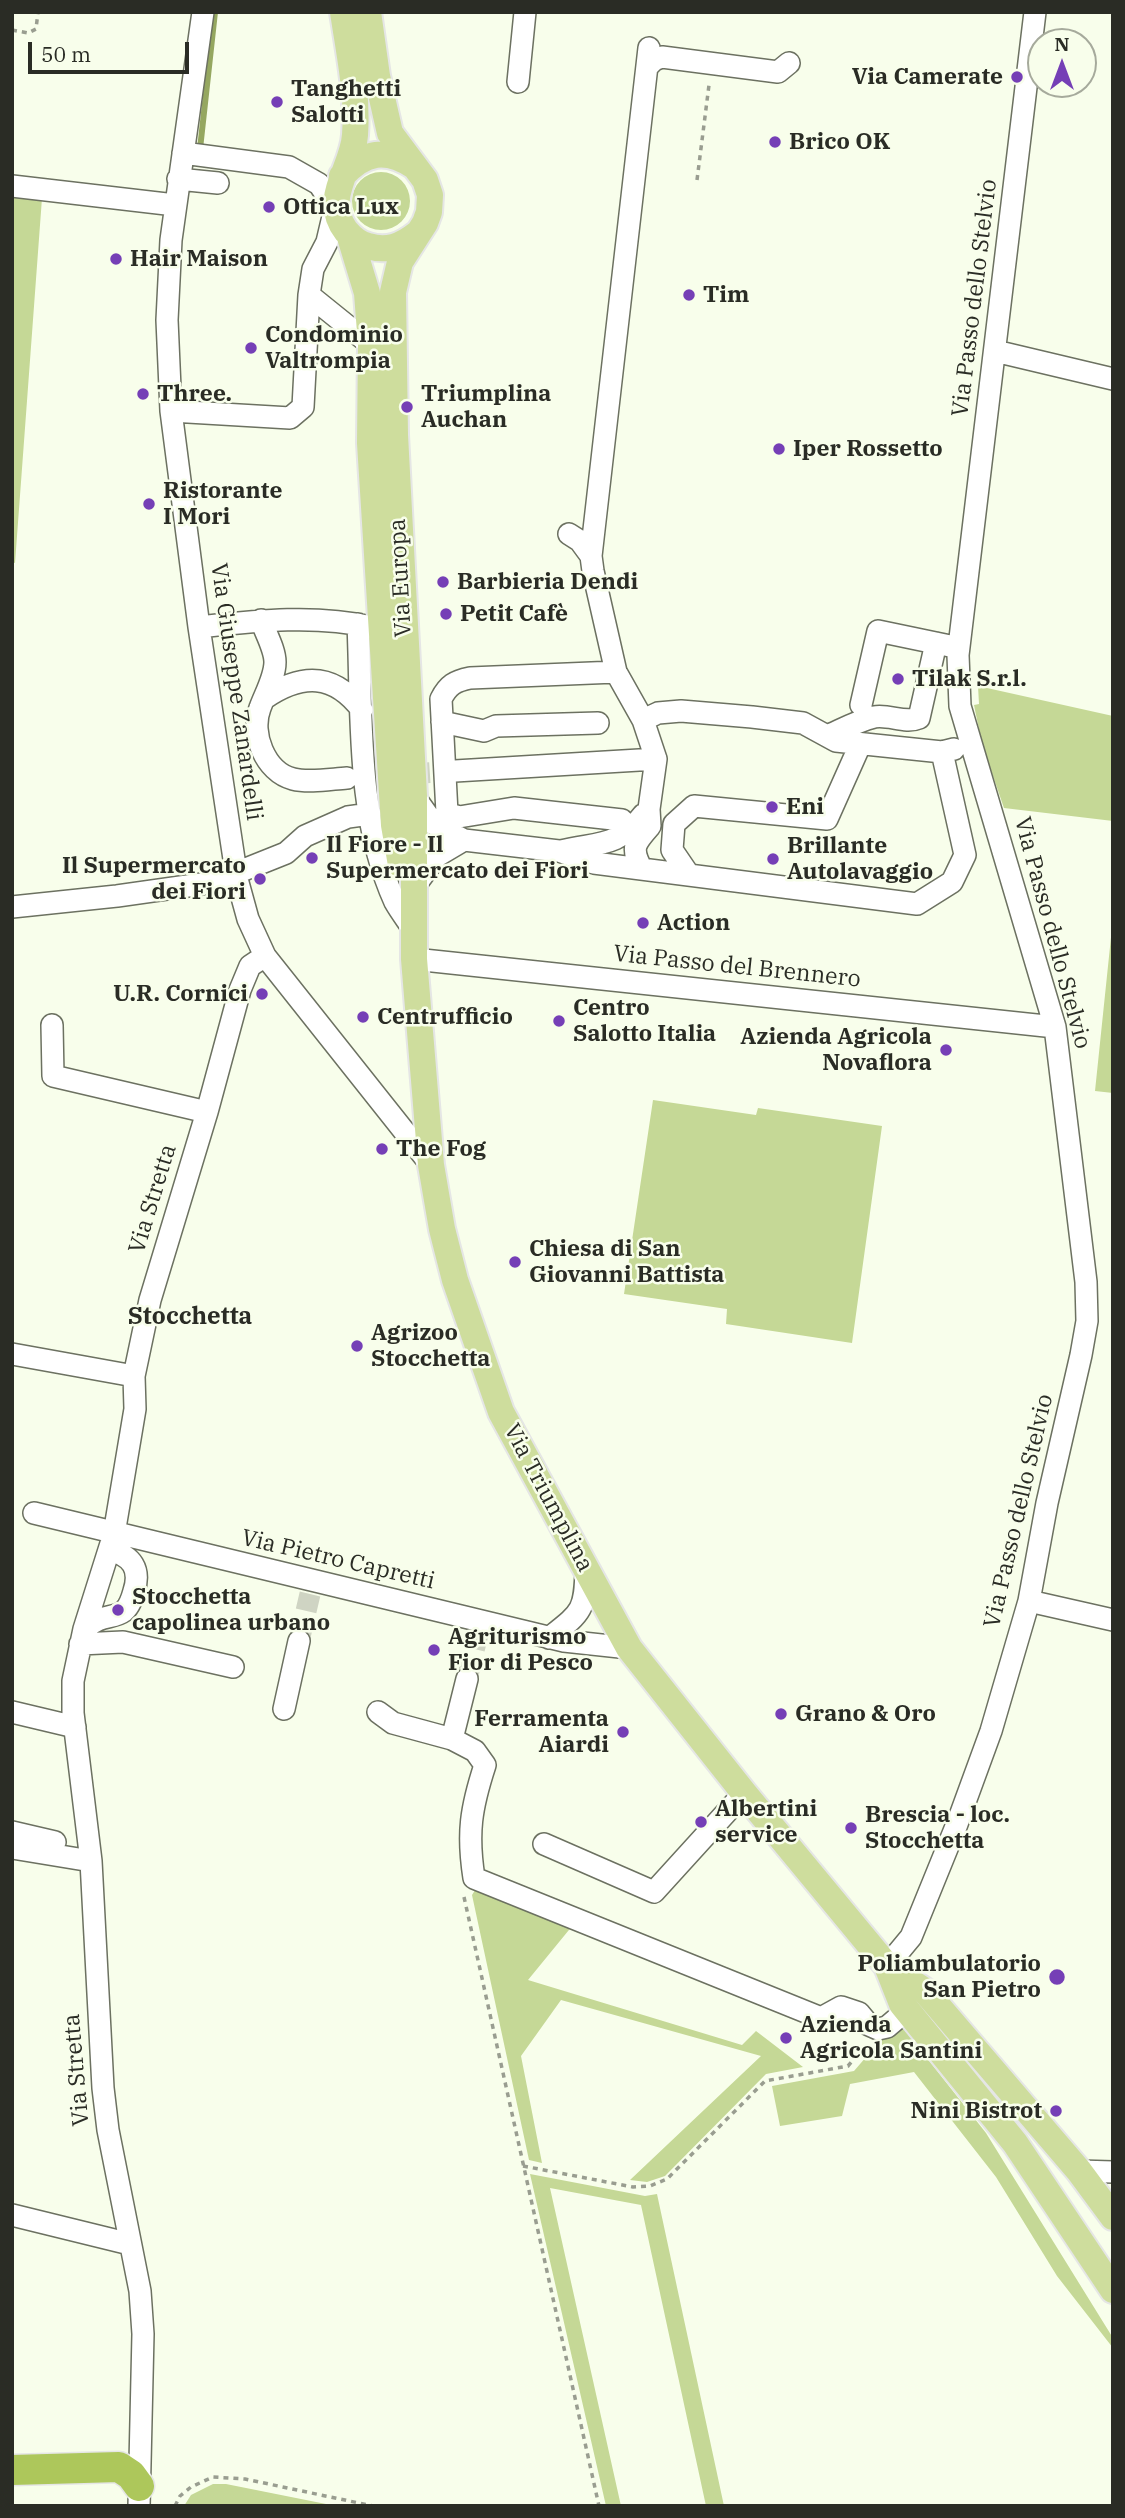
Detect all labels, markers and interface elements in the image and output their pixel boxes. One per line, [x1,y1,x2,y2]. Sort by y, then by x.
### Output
scale bar [32,28,192,72]
north arrow [1027,28,1097,98]
text: N [1054,32,1070,56]
text: 50 m [41,40,91,68]
place label: Via Camerate [852,63,1003,91]
marker: Via Camerate [1009,69,1025,85]
place label: Tanghetti Salotti [291,75,401,129]
marker: Tanghetti Salotti [269,94,285,110]
place label: Brico OK [789,128,890,156]
marker: Brico OK [767,134,783,150]
street label: Via Passo dello Stelvio [947,178,1003,418]
place label: Ottica Lux [283,193,399,221]
marker: Ottica Lux [261,199,277,215]
place label: Hair Maison [130,245,268,273]
marker: Hair Maison [108,251,124,267]
place label: Tim [703,281,749,309]
marker: Tim [681,287,697,303]
place label: Condominio Valtrompia [265,321,403,375]
marker: Condominio Valtrompia [243,340,259,356]
place label: Three. [157,380,232,408]
place label: Triumplina Auchan [421,380,551,434]
marker: Three. [135,386,151,402]
marker: Triumplina Auchan [399,399,415,415]
place label: Iper Rossetto [793,435,943,463]
marker: Iper Rossetto [771,441,787,457]
place label: Ristorante I Mori [163,477,282,531]
marker: Ristorante I Mori [141,496,157,512]
street label: Via Europa [384,518,418,638]
street label: Via Giuseppe Zanardelli [204,562,268,822]
place label: Barbieria Dendi [457,568,638,596]
marker: Barbieria Dendi [435,574,451,590]
place label: Petit Cafè [460,600,568,628]
marker: Petit Cafè [438,606,454,622]
place label: Tilak S.r.l. [912,665,1027,693]
marker: Tilak S.r.l. [890,671,906,687]
place label: Eni [786,793,824,821]
marker: Eni [764,799,780,815]
street label: Via Passo dello Stelvio [1008,814,1096,1052]
place label: Il Fiore - Il Supermercato dei Fiori [326,831,589,885]
place label: Brillante Autolavaggio [787,832,933,886]
marker: Il Fiore - Il Supermercato dei Fiori [304,850,320,866]
marker: Brillante Autolavaggio [765,851,781,867]
place label: Il Supermercato dei Fiori [62,852,246,906]
marker: Il Supermercato dei Fiori [252,871,268,887]
place label: Action [657,909,730,937]
marker: Action [635,915,651,931]
street label: Via Passo del Brennero [612,940,862,994]
place label: U.R. Cornici [113,980,248,1008]
marker: U.R. Cornici [254,986,270,1002]
place label: Centro Salotto Italia [573,994,716,1048]
place label: Centrufficio [377,1003,513,1031]
marker: Centrufficio [355,1009,371,1025]
marker: Centro Salotto Italia [551,1013,567,1029]
place label: Azienda Agricola Novaflora [740,1023,932,1077]
marker: Azienda Agricola Novaflora [938,1042,954,1058]
place label: The Fog [396,1135,486,1163]
street label: Via Stretta [123,1141,183,1257]
marker: The Fog [374,1141,390,1157]
place label: Chiesa di San Giovanni Battista [529,1235,724,1289]
marker: Chiesa di San Giovanni Battista [507,1254,523,1270]
district label: Stocchetta [128,1303,252,1331]
place label: Agrizoo Stocchetta [371,1319,490,1373]
marker: Agrizoo Stocchetta [349,1338,365,1354]
street label: Via Passo dello Stelvio [979,1391,1059,1631]
street label: Via Triumplina [497,1419,599,1577]
street label: Via Pietro Capretti [239,1524,437,1596]
place label: Stocchetta capolinea urbano [132,1583,330,1637]
marker: Stocchetta capolinea urbano [110,1602,126,1618]
place label: Agriturismo Fior di Pesco [448,1623,593,1677]
marker: Agriturismo Fior di Pesco [426,1642,442,1658]
place label: Grano & Oro [795,1700,936,1728]
place label: Ferramenta Aiardi [474,1705,609,1759]
marker: Grano & Oro [773,1706,789,1722]
marker: Ferramenta Aiardi [615,1724,631,1740]
place label: Albertini service [715,1795,817,1849]
place label: Brescia - loc. Stocchetta [865,1801,1010,1855]
marker: Albertini service [693,1814,709,1830]
marker: Brescia - loc. Stocchetta [843,1820,859,1836]
place label: Poliambulatorio San Pietro [858,1950,1041,2004]
marker: Poliambulatorio San Pietro [1047,1967,1067,1987]
place label: Azienda Agricola Santini [800,2011,982,2065]
street label: Via Stretta [58,2013,96,2127]
marker: Azienda Agricola Santini [778,2030,794,2046]
place label: Nini Bistrot [911,2097,1042,2125]
marker: Nini Bistrot [1048,2103,1064,2119]

